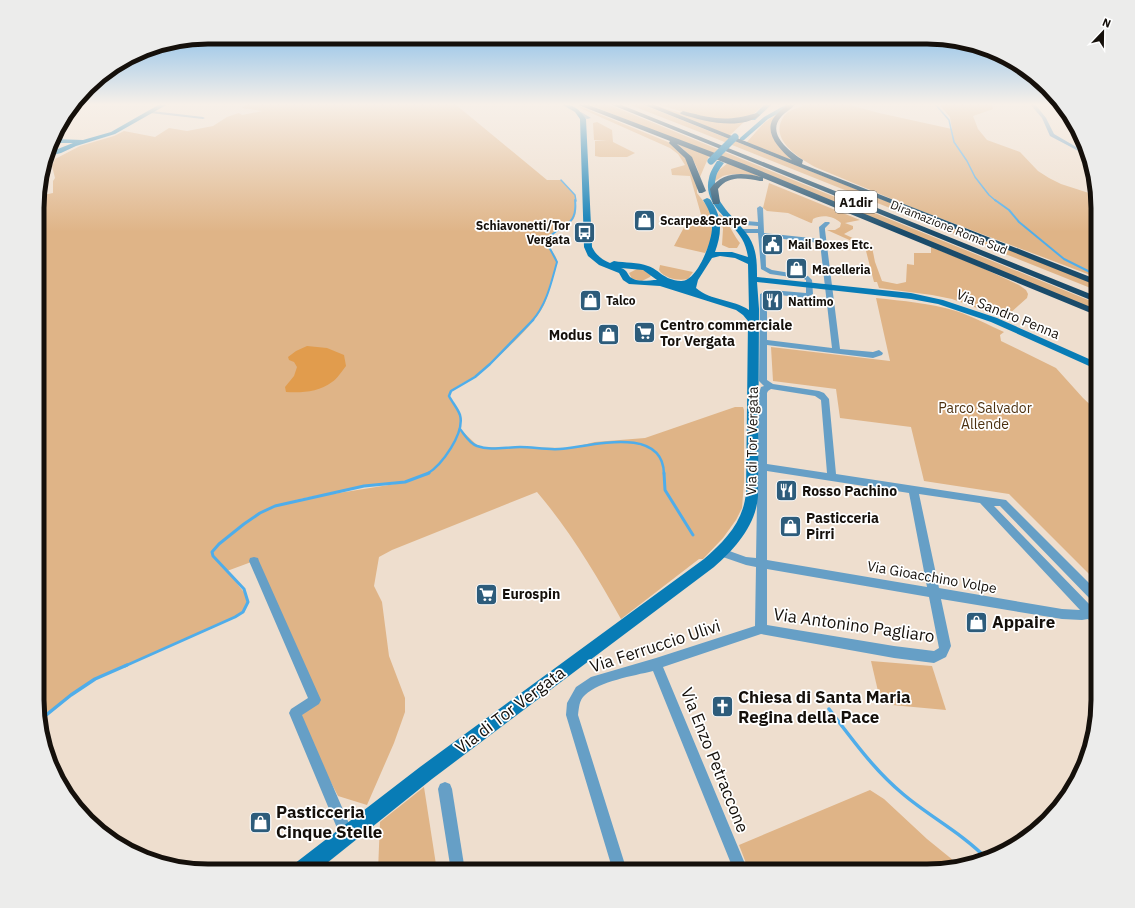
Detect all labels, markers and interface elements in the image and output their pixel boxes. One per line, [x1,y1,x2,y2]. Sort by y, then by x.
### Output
north arrow [1083,12,1123,52]
text: N [1100,15,1113,31]
road number: A1dir [835,191,877,213]
street label: Diramazione Roma Sud [888,197,1010,257]
shop icon: Scarpe&Scarpe [632,207,658,233]
place label: Scarpe&Scarpe [660,213,748,228]
place label: Schiavonetti/Tor Vergata [476,218,570,247]
bus stop icon: Schiavonetti/Tor Vergata [572,219,598,245]
public building icon: Mail Boxes Etc. [759,231,785,257]
place label: Mail Boxes Etc. [788,237,873,252]
shop icon: Macelleria [784,256,810,282]
place label: Macelleria [812,262,871,277]
street label: Via Sandro Penna [954,285,1063,343]
shop icon: Talco [578,287,604,313]
restaurant icon: Nattimo [760,288,786,314]
place label: Talco [606,293,636,308]
place label: Nattimo [788,294,834,309]
place label: Centro commerciale Tor Vergata [660,316,792,350]
supermarket icon: Centro commerciale Tor Vergata [632,320,658,346]
shop icon: Modus [595,322,621,348]
place label: Modus [549,326,592,344]
street label: Via di Tor Vergata [742,386,762,496]
park label: Parco Salvador Allende [938,399,1032,433]
restaurant icon: Rosso Pachino [773,478,799,504]
place label: Rosso Pachino [802,482,897,500]
place label: Pasticceria Pirri [806,509,879,543]
shop icon: Pasticceria Pirri [777,513,803,539]
street label: Via Gioacchino Volpe [866,557,999,597]
supermarket icon: Eurospin [474,581,500,607]
place label: Eurospin [502,585,560,603]
street label: Via Antonino Pagliaro [772,603,936,647]
shop icon: Appaire [964,609,990,635]
place label: Appaire [992,611,1055,633]
street label: Via Ferruccio Ulivi [587,615,723,677]
street label: Via di Tor Vergata [451,661,569,759]
street label: Via Enzo Petraccone [676,684,754,836]
place label: Chiesa di Santa Maria Regina della Pace [738,686,911,728]
church icon: Chiesa di Santa Maria Regina della Pace [709,694,735,720]
place label: Pasticceria Cinque Stelle [276,801,382,843]
shop icon: Pasticceria Cinque Stelle [248,809,274,835]

